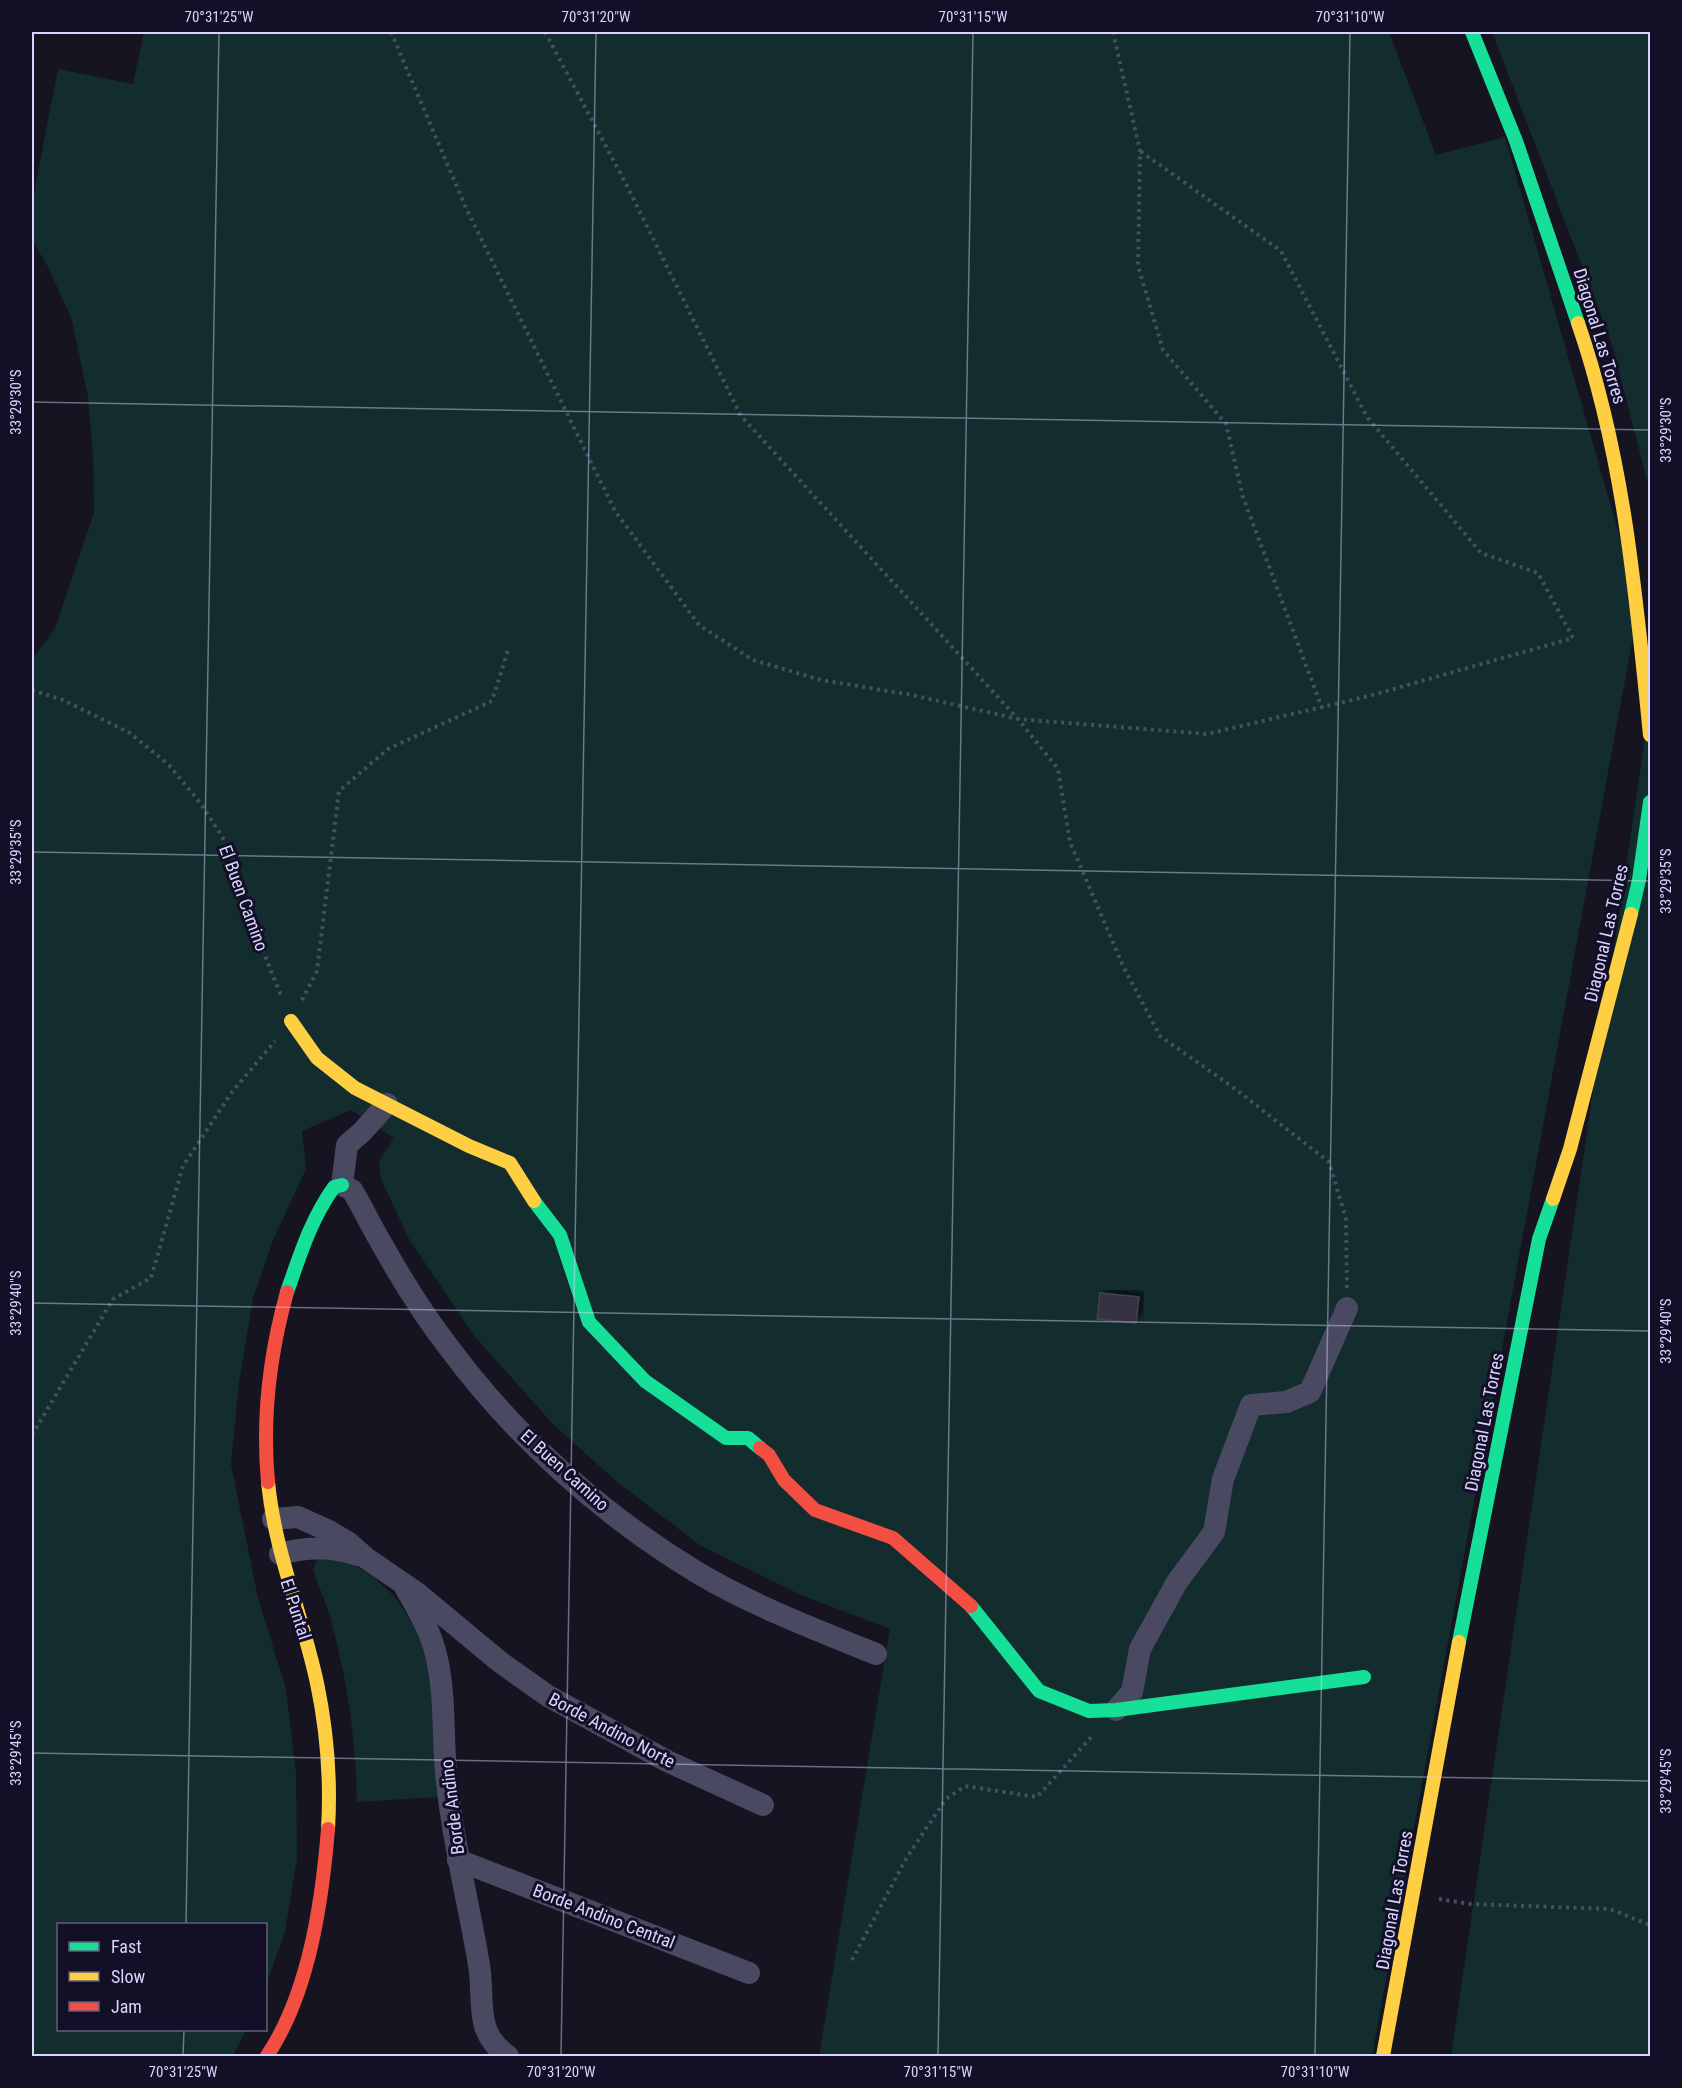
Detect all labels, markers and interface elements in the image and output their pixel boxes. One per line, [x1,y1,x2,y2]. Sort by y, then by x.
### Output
text: 70°31'25"W [185,8,254,26]
text: 70°31'20"W [562,8,631,26]
text: 70°31'15"W [939,8,1008,26]
text: 70°31'10"W [1316,8,1385,26]
street label: Diagonal Las Torres [1569,266,1631,406]
text: 33°29'30"S [7,369,25,435]
text: 33°29'30"S [1657,397,1675,463]
text: 33°29'35"S [7,819,25,885]
street label: El Buen Camino [215,842,273,954]
text: 33°29'35"S [1657,848,1675,914]
street label: Diagonal Las Torres [1580,862,1632,1004]
text: 33°29'40"S [7,1270,25,1336]
text: 33°29'40"S [1657,1298,1675,1364]
street label: Diagonal Las Torres [1460,1351,1508,1493]
street label: El Buen Camino [517,1425,613,1515]
street label: El Puntal [276,1576,316,1642]
street label: Borde Andino Norte [545,1688,679,1772]
text: 33°29'45"S [7,1720,25,1786]
text: 33°29'45"S [1657,1748,1675,1814]
street label: Borde Andino [436,1758,468,1856]
street label: Diagonal Las Torres [1371,1829,1417,1971]
street label: Borde Andino Central [530,1879,678,1953]
legend [57,1923,267,2031]
text: Fast [111,1936,142,1957]
text: Slow [111,1966,146,1987]
text: Jam [111,1996,142,2017]
text: 70°31'25"W [149,2063,218,2081]
text: 70°31'20"W [527,2063,596,2081]
text: 70°31'15"W [904,2063,973,2081]
text: 70°31'10"W [1281,2063,1350,2081]

